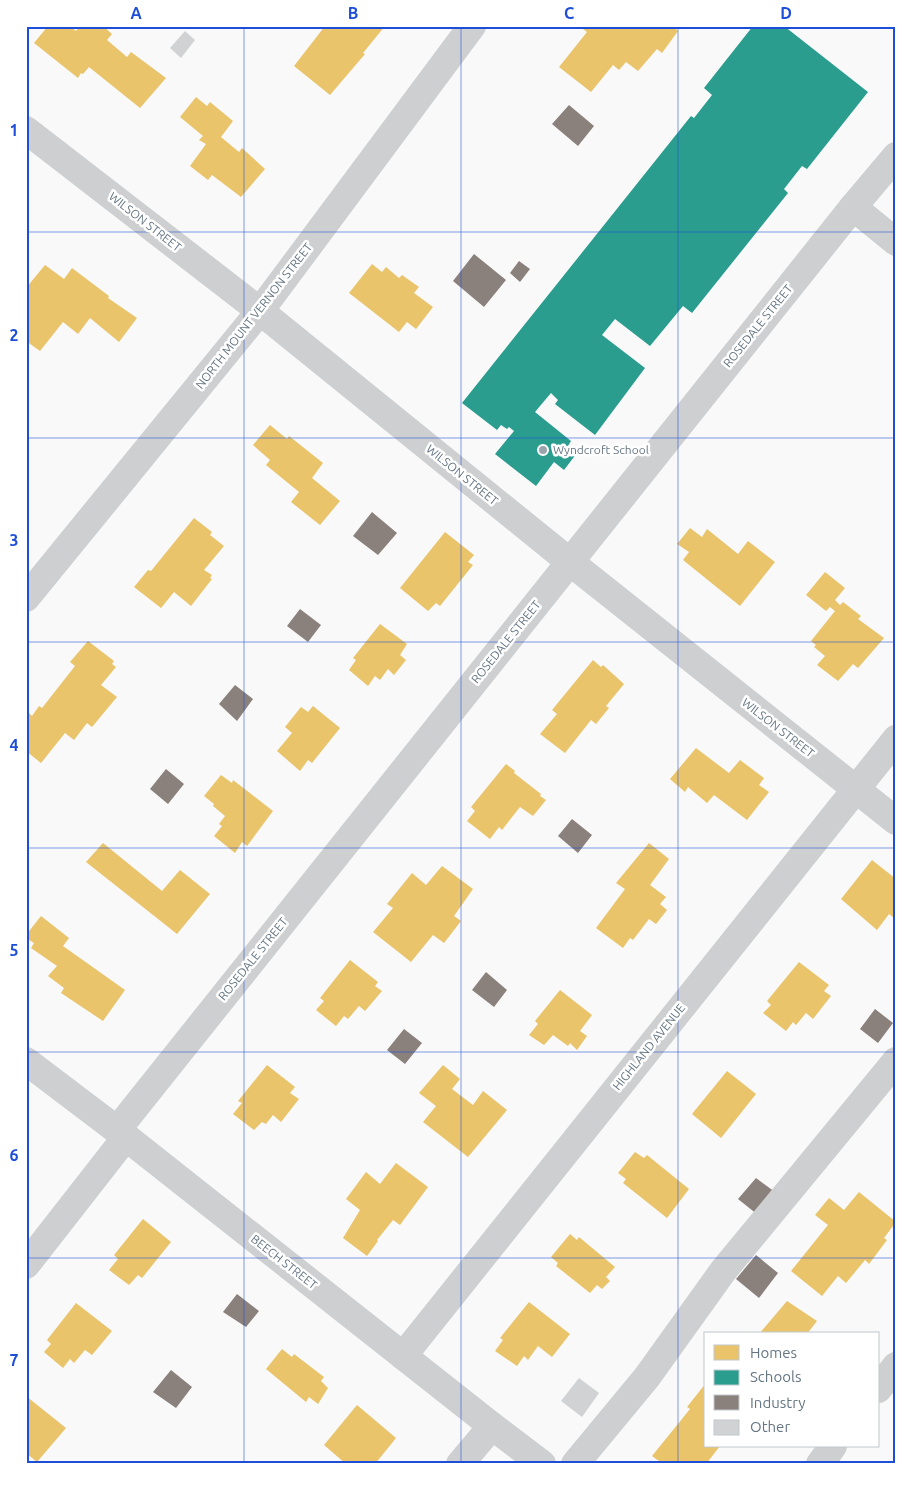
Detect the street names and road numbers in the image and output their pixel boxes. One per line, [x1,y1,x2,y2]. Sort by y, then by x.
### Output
street label: WILSON STREET [107,189,184,254]
street label: NORTH MOUNT VERNON STREET [193,240,315,391]
street label: ROSEDALE STREET [720,282,795,369]
street label: WILSON STREET [424,442,501,508]
street label: ROSEDALE STREET [468,598,543,685]
street label: WILSON STREET [740,695,817,760]
street label: ROSEDALE STREET [215,915,290,1002]
street label: HIGHLAND AVENUE [610,1001,687,1092]
street label: BEECH STREET [249,1232,320,1292]

